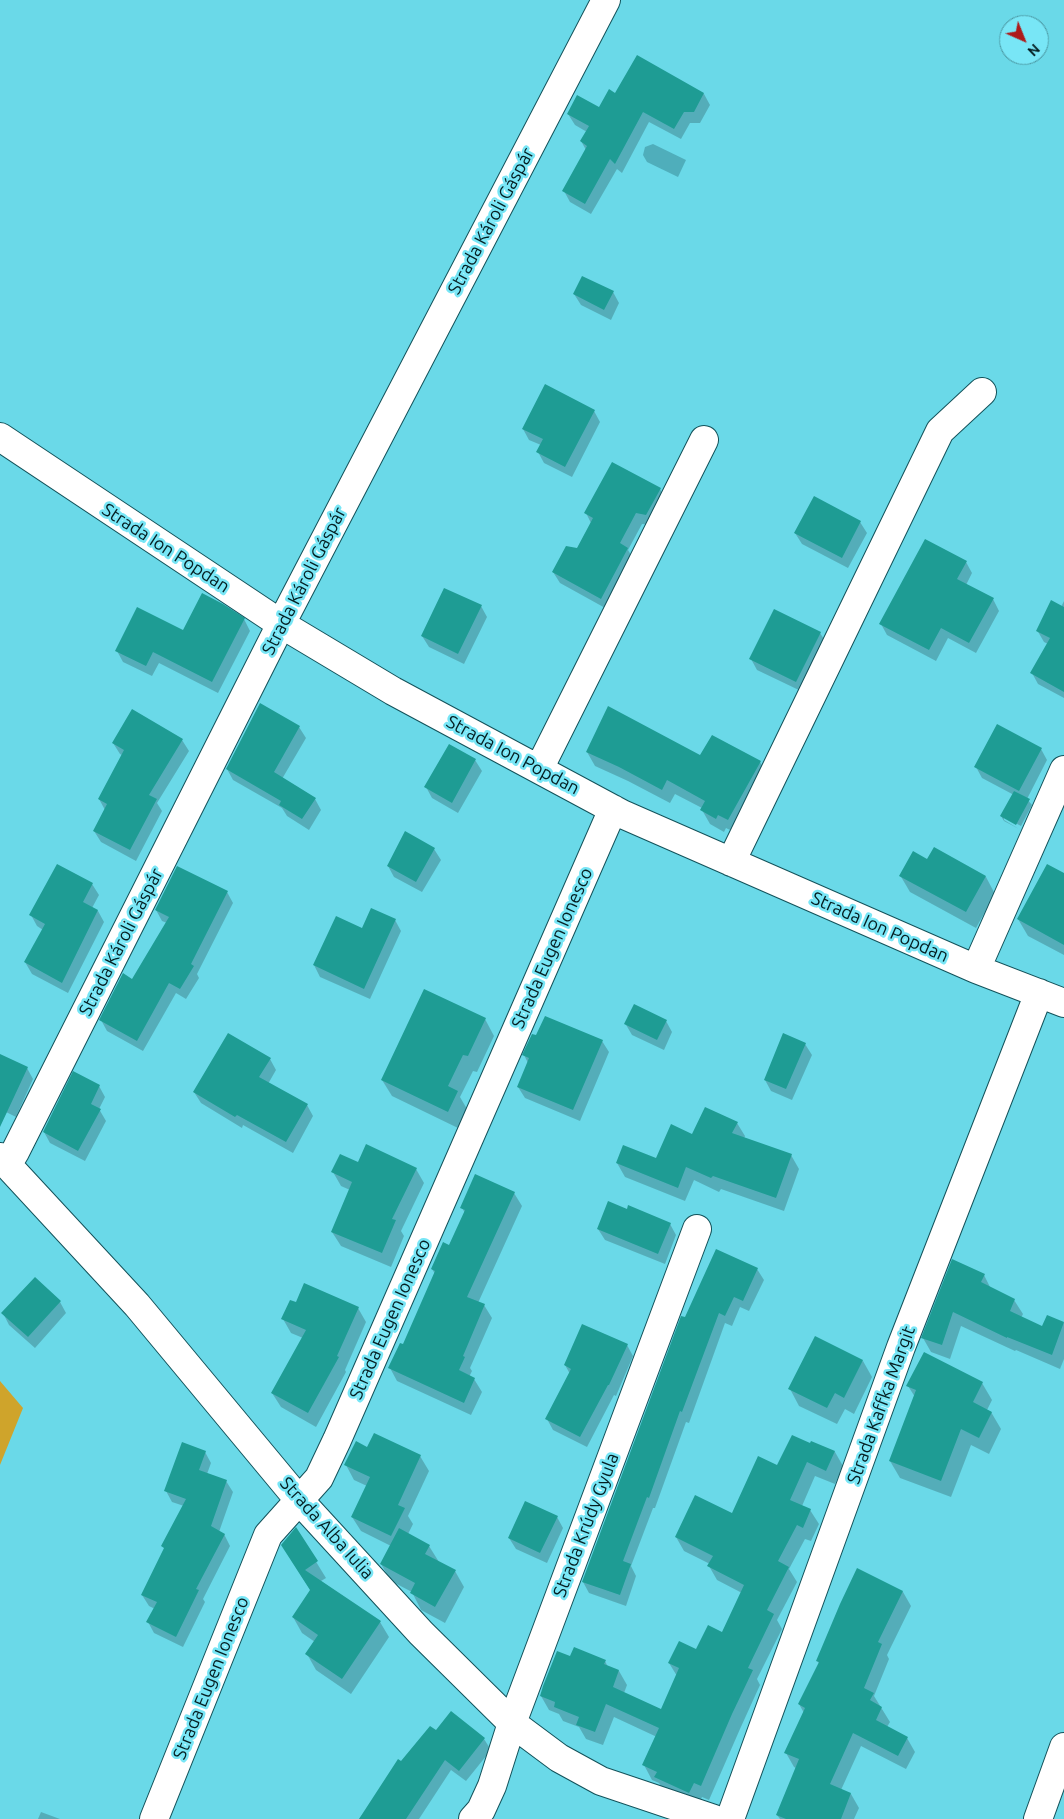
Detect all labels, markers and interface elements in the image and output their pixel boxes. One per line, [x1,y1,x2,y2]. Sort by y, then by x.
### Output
north arrow [999,15,1049,65]
text: N [1024,41,1043,59]
street label: Strada Károli Gáspár [443,144,539,298]
street label: Strada Ion Popdan [98,499,234,597]
street label: Strada Károli Gáspár [257,504,351,658]
street label: Strada Ion Popdan [443,711,583,799]
street label: Strada Eugen Ionesco [507,864,597,1032]
street label: Strada Károli Gáspár [74,865,168,1019]
street label: Strada Ion Popdan [808,887,952,967]
street label: Strada Eugen Ionesco [345,1235,435,1403]
street label: Strada Kaffka Margit [842,1323,920,1487]
street label: Strada Krúdy Gyula [549,1450,623,1600]
street label: Strada Alba Iulia [275,1472,379,1584]
street label: Strada Eugen Ionesco [169,1594,253,1762]

